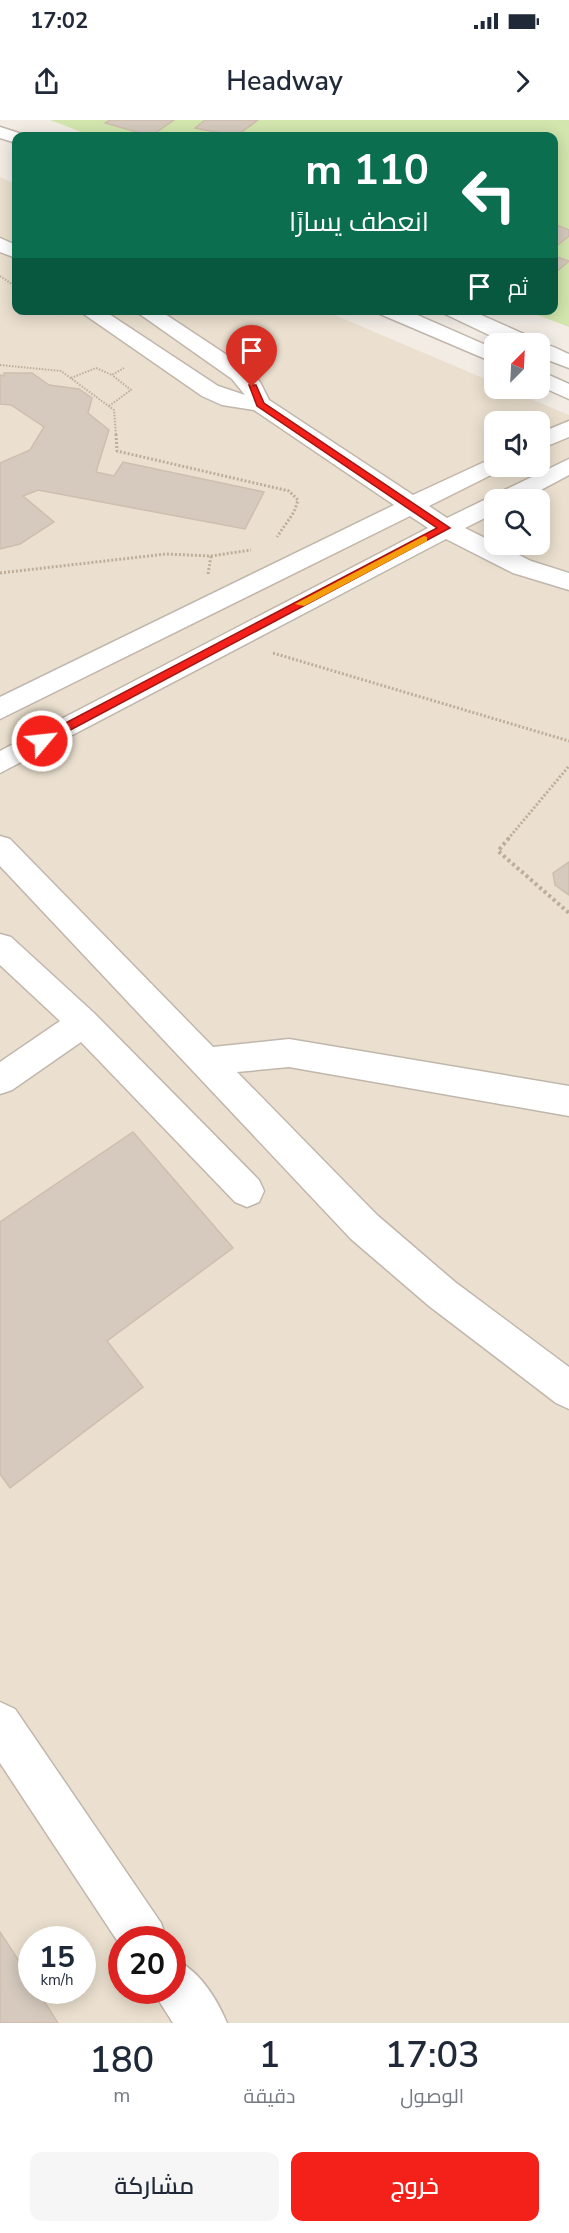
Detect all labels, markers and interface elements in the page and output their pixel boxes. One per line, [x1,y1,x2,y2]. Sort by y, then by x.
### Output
text: 17:02 [30,6,88,36]
text: Headway [226,63,343,100]
icon: share [30,65,63,98]
icon: forward [506,65,539,98]
text: 110 m [305,142,429,199]
icon: left [450,156,528,234]
text: انعطف يسارًا [289,204,429,241]
icon: arrive [463,270,496,303]
text: ثم [508,273,528,303]
pin [226,325,277,387]
north arrow [484,333,550,399]
map controls [484,333,550,555]
icon: arrive [235,334,268,367]
button: sound [484,411,550,477]
button: search [484,489,550,555]
position arrow [10,709,74,773]
speed limit sign: 20 [108,1926,186,2004]
text: 15 [39,1937,75,1978]
text: km/h [40,1970,74,1990]
text: 1 [259,2031,280,2080]
text: 17:03 [385,2031,480,2080]
text: 180 [89,2036,154,2085]
text: m [113,2082,130,2109]
text: دقيقة [243,2083,295,2110]
text: الوصول [400,2083,464,2110]
button: مشاركة [30,2152,279,2221]
button: خروج [291,2152,539,2221]

